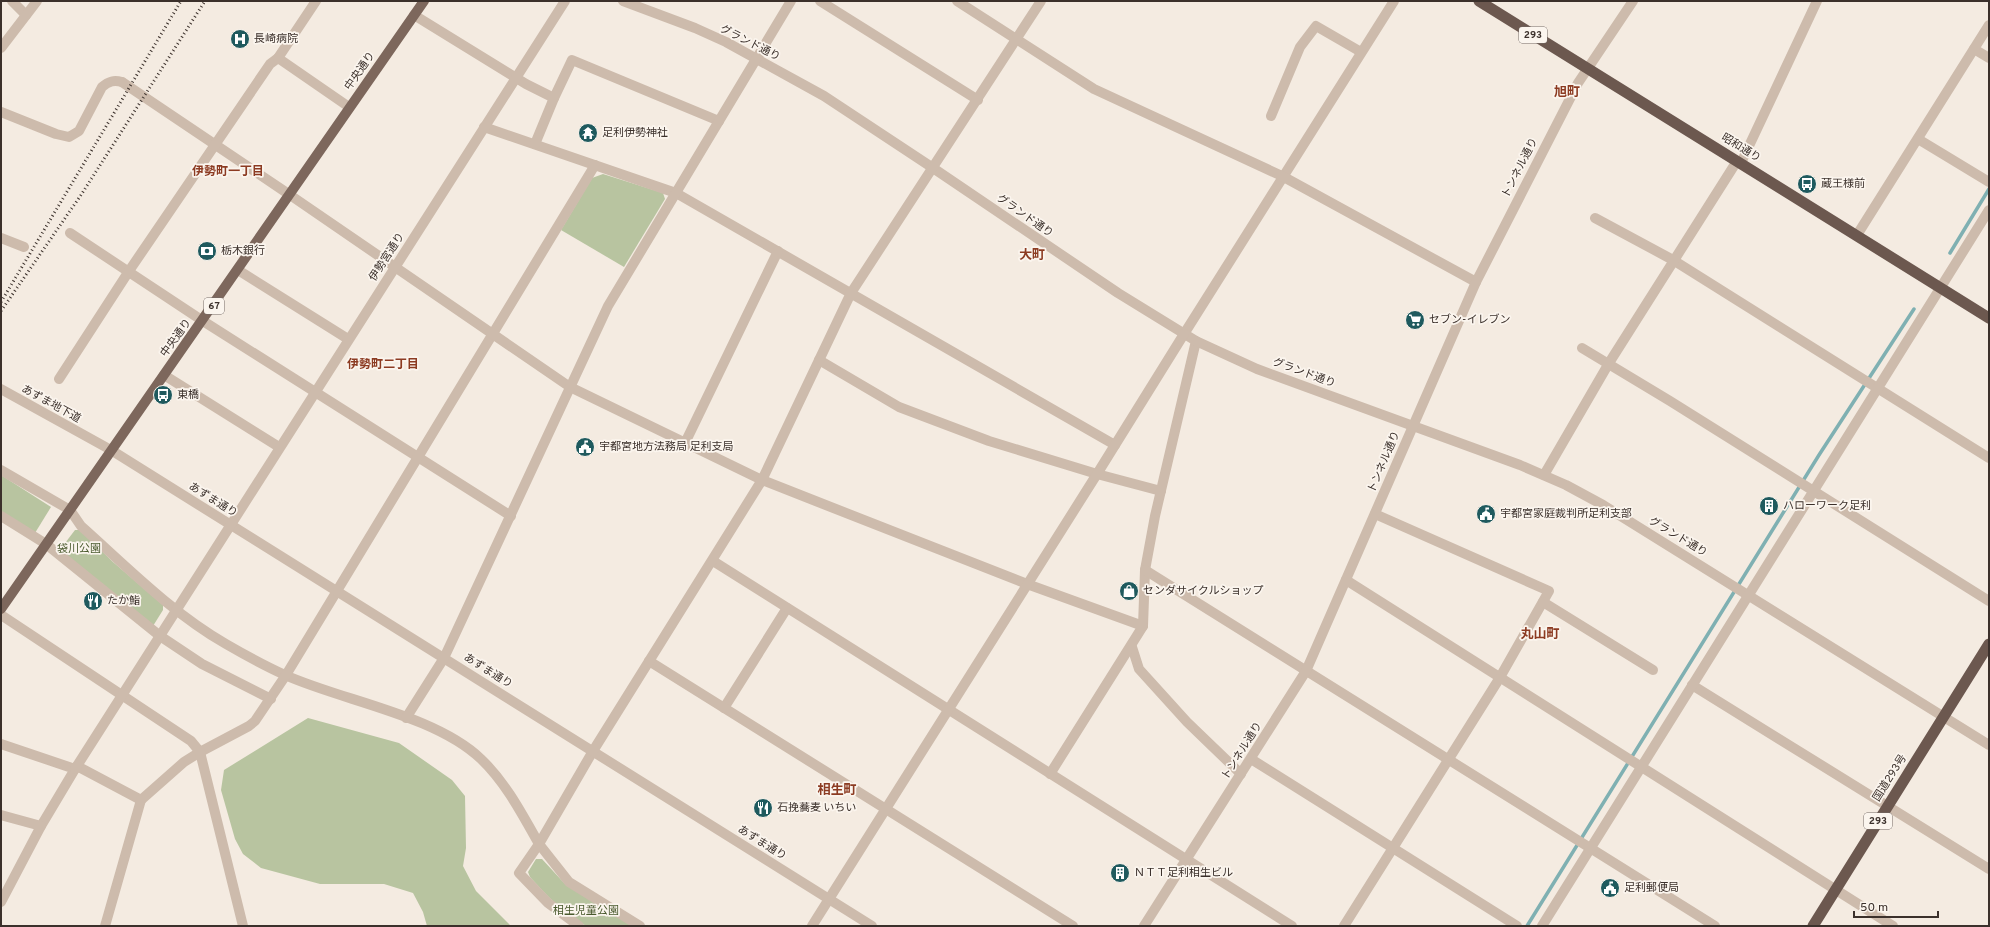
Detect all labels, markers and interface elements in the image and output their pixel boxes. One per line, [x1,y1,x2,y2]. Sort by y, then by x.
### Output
street label: グランド通り [717,22,783,64]
road number: 293 [1519,27,1547,43]
hospital icon: 長崎病院 [229,28,251,50]
place label: 長崎病院 [254,32,298,46]
street label: 中央通り [342,49,378,93]
district label: 旭町 [1554,85,1580,101]
temple icon: 足利伊勢神社 [577,122,599,144]
place label: 足利伊勢神社 [602,126,668,140]
street label: 昭和通り [1719,130,1763,166]
street label: トンネル通り [1499,136,1541,200]
district label: 伊勢町一丁目 [192,164,264,180]
bus stop icon: 蔵王様前 [1796,173,1818,195]
place label: 蔵王様前 [1821,177,1865,191]
street label: グランド通り [994,191,1056,241]
street label: 伊勢宮通り [366,230,408,284]
bank icon: 栃木銀行 [196,240,218,262]
place label: 栃木銀行 [221,244,265,258]
district label: 大町 [1019,248,1045,264]
road number: 67 [204,298,224,314]
supermarket icon: セブン-イレブン [1404,309,1426,331]
place label: セブン-イレブン [1429,313,1510,327]
street label: 中央通り [157,316,195,360]
street label: グランド通り [1271,355,1337,391]
district label: 伊勢町二丁目 [347,357,419,373]
street label: あずま地下道 [19,382,83,426]
bus stop icon: 東橋 [152,384,174,406]
place label: 東橋 [177,388,199,402]
street label: トンネル通り [1365,429,1403,495]
public building icon: 宇都宮地方法務局 足利支局 [574,436,596,458]
place label: 宇都宮地方法務局 足利支局 [599,440,734,454]
street label: あずま通り [186,479,240,521]
building icon: ハローワーク足利 [1758,495,1780,517]
place label: ハローワーク足利 [1783,499,1871,513]
public building icon: 宇都宮家庭裁判所足利支部 [1475,503,1497,525]
place label: 宇都宮家庭裁判所足利支部 [1500,507,1632,521]
street label: グランド通り [1646,514,1710,560]
park label: 袋川公園 [57,542,101,556]
shop icon: センダサイクルショップ [1118,580,1140,602]
place label: センダサイクルショップ [1143,584,1263,598]
restaurant icon: たか鮨 [82,590,104,612]
place label: たか鮨 [107,594,140,608]
district label: 丸山町 [1520,627,1560,643]
street label: あずま通り [461,650,515,692]
street label: トンネル通り [1219,719,1265,783]
street label: 国道293号 [1870,752,1910,804]
district label: 相生町 [817,783,857,799]
restaurant icon: 石挽蕎麦 いちい [752,797,774,819]
place label: 石挽蕎麦 いちい [777,801,857,815]
road number: 293 [1864,813,1892,829]
street label: あずま通り [735,822,789,864]
building icon: ＮＴＴ足利相生ビル [1109,862,1131,884]
place label: ＮＴＴ足利相生ビル [1134,866,1233,880]
public building icon: 足利郵便局 [1599,877,1621,899]
place label: 足利郵便局 [1624,881,1679,895]
scale bar [1854,893,1938,919]
text: 50 m [1860,900,1888,916]
park label: 相生児童公園 [553,904,619,918]

